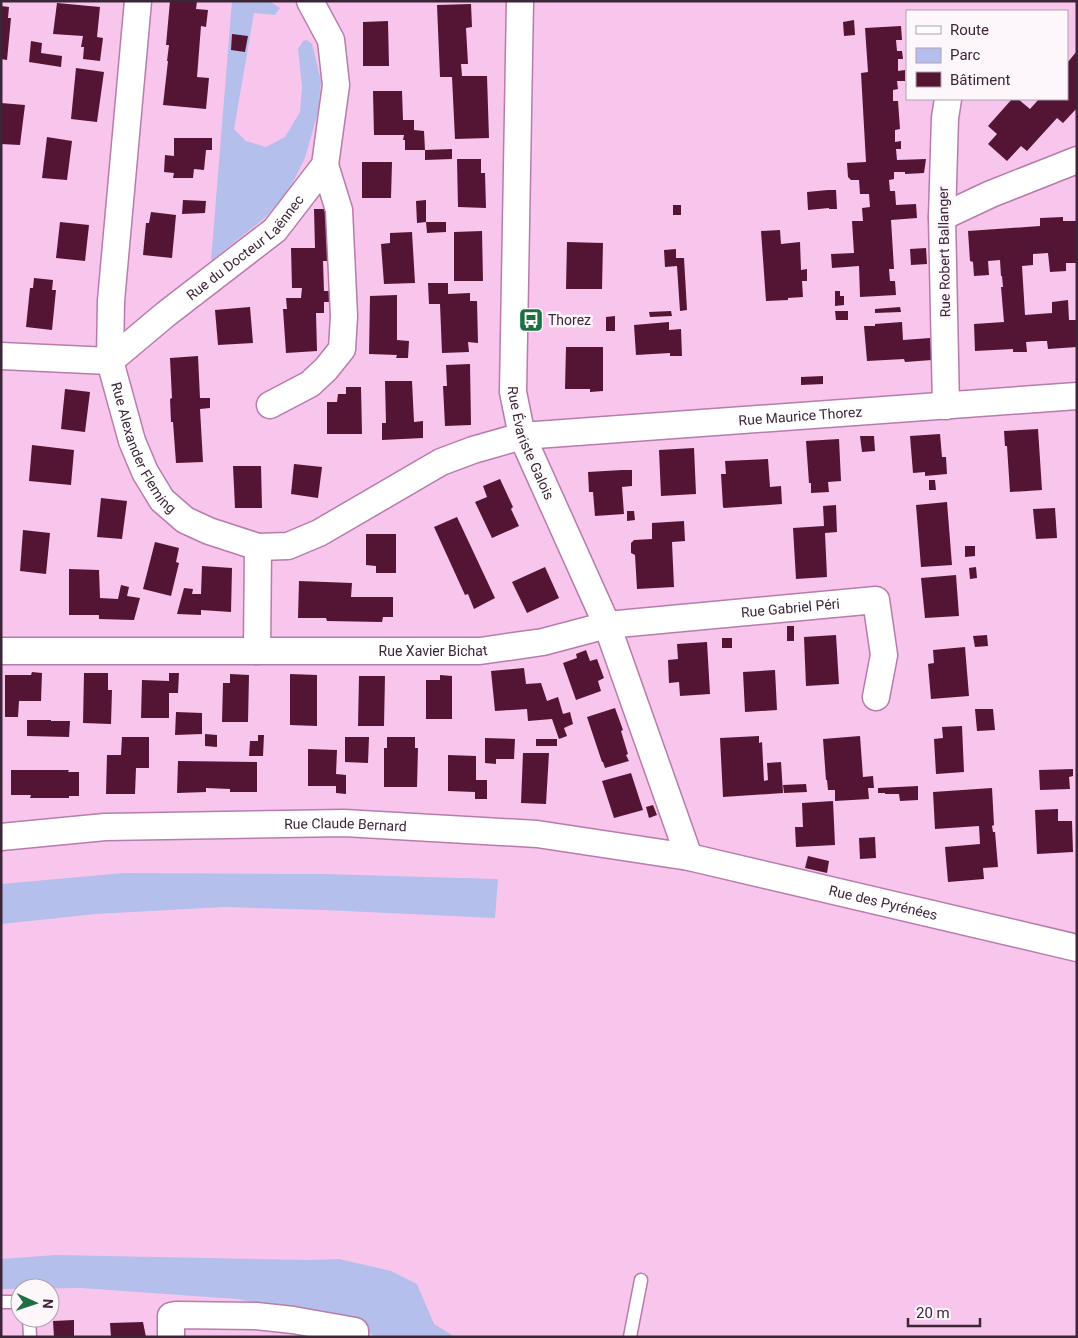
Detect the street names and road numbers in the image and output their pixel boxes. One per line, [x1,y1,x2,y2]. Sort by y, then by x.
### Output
street label: Rue Robert Ballanger [935,186,953,318]
street label: Rue du Docteur Laënnec [183,192,307,303]
street label: Rue Alexander Fleming [108,380,179,517]
street label: Rue Évariste Galois [505,386,558,502]
street label: Rue Maurice Thorez [738,403,863,428]
street label: Rue Gabriel Péri [740,595,840,621]
street label: Rue Xavier Bichat [379,642,489,659]
street label: Rue Claude Bernard [284,815,407,835]
street label: Rue des Pyrénées [827,882,939,923]

